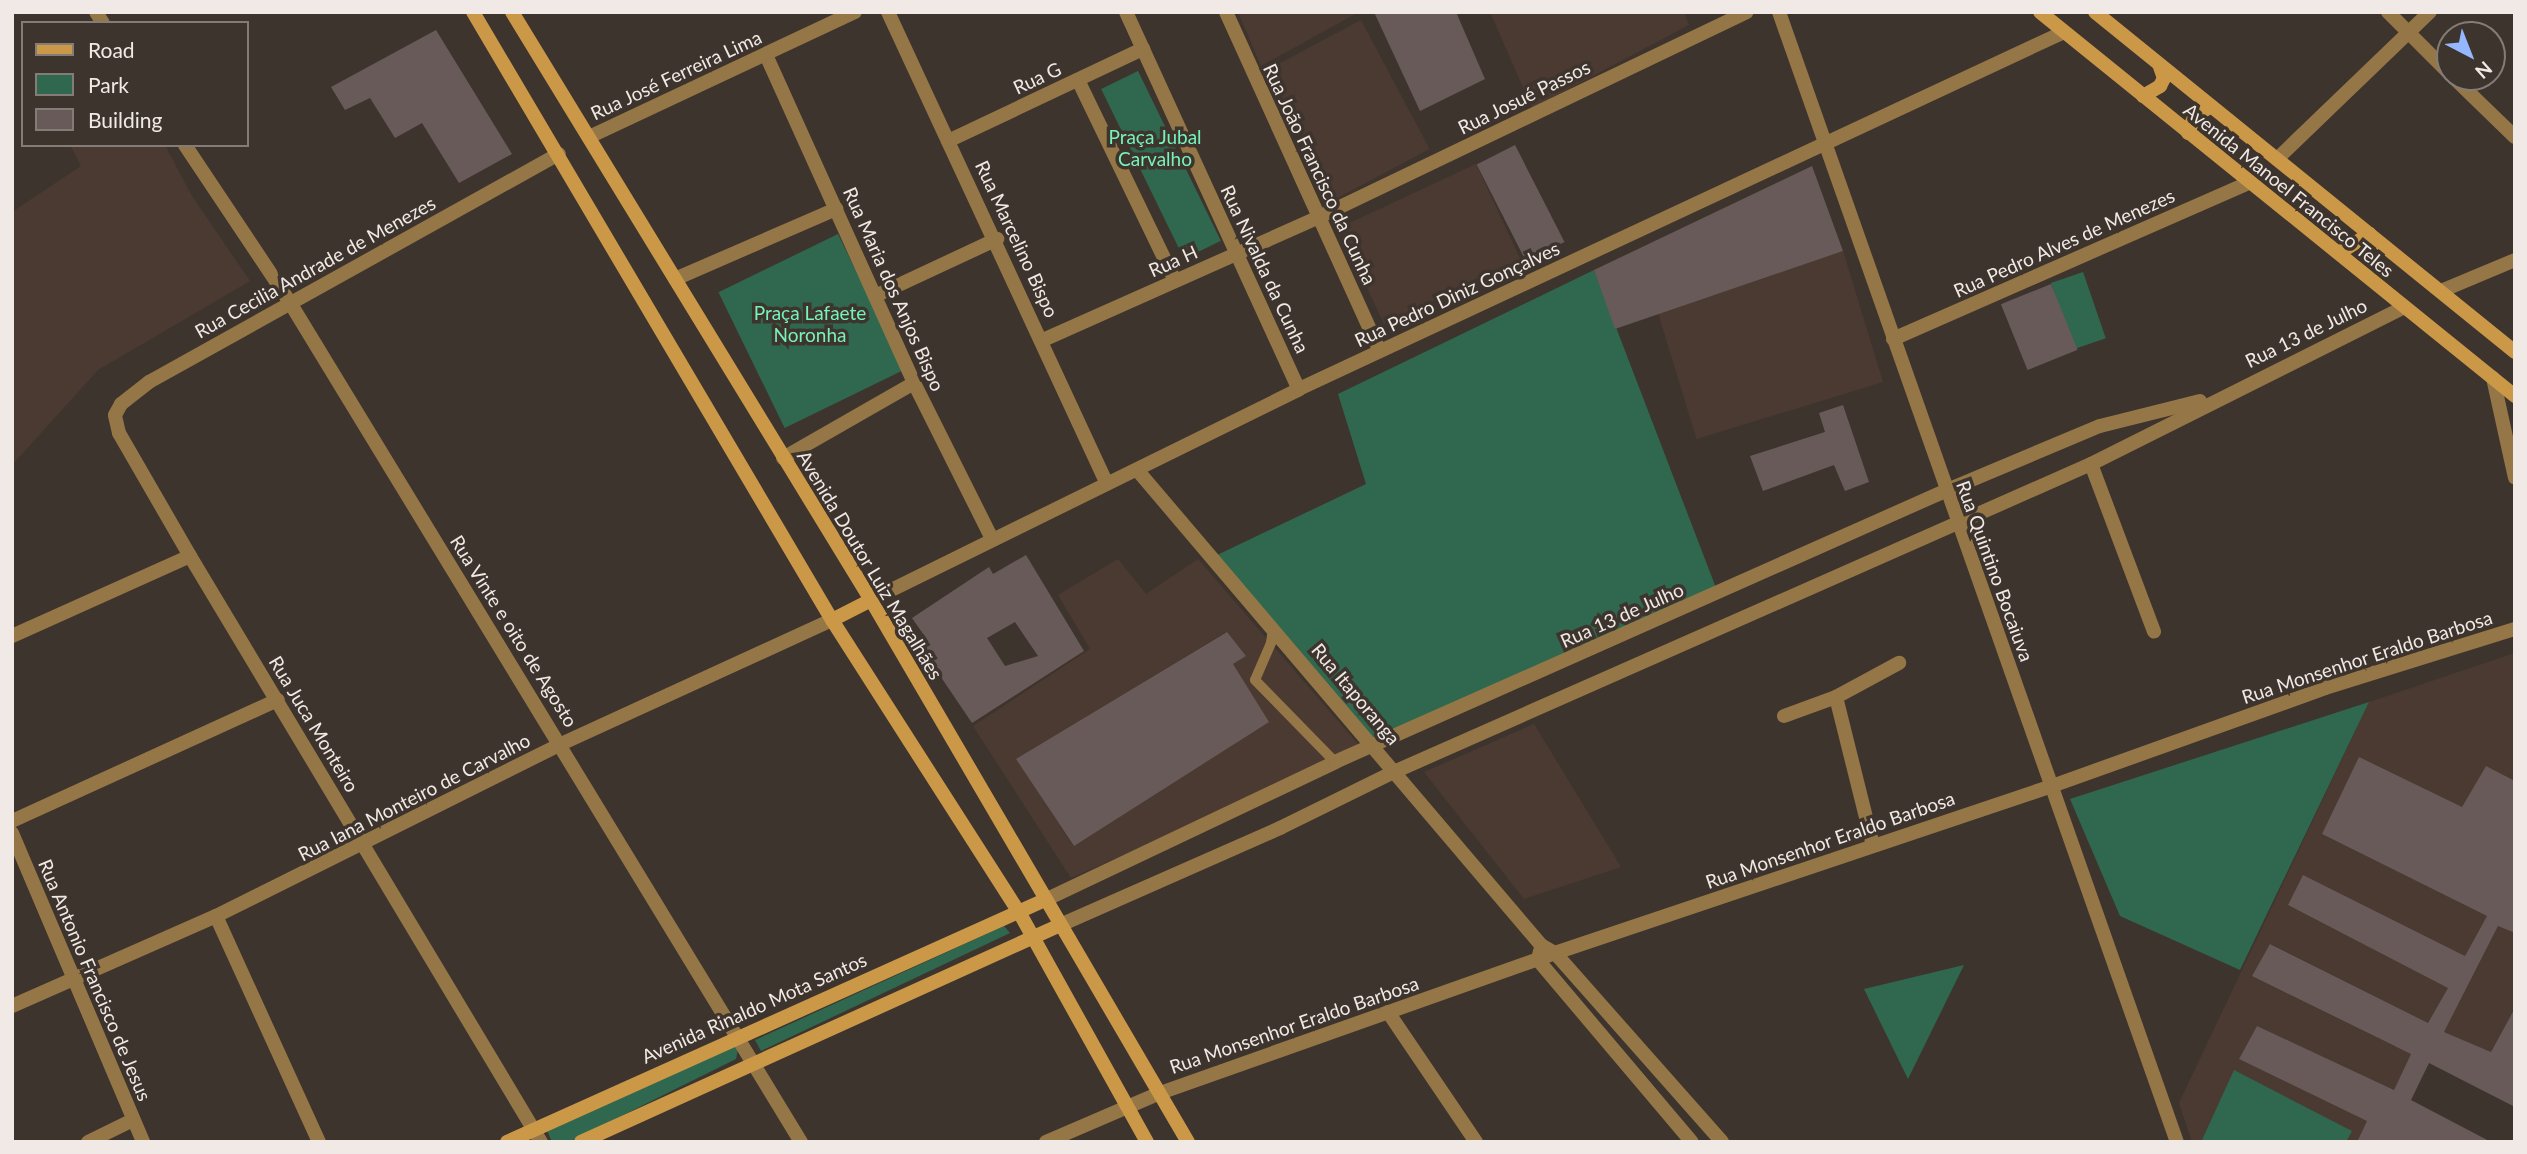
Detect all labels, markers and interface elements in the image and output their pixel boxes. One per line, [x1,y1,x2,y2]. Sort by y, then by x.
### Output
legend [21,21,248,147]
north arrow [2436,21,2506,91]
street label: Rua José Ferreira Lima [587,25,765,125]
text: Road [88,37,135,62]
street label: Rua Josué Passos [1454,55,1594,139]
street label: Rua G [1009,57,1065,99]
text: N [2471,57,2497,84]
street label: Rua João Francisco da Cunha [1259,60,1381,288]
text: Park [88,72,129,97]
street label: Avenida Manoel Francisco Teles [2179,98,2399,282]
text: Building [88,107,163,132]
park label: Praça Jubal Carvalho [1108,126,1202,170]
street label: Rua Marcelino Bispo [971,157,1063,321]
street label: Rua Nivalda da Cunha [1216,181,1314,357]
street label: Rua Maria dos Anjos Bispo [839,183,949,395]
street label: Rua Pedro Alves de Menezes [1950,184,2178,302]
street label: Rua Cecilia Andrade de Menezes [191,191,439,343]
street label: Rua Pedro Diniz Gonçalves [1351,236,1563,352]
street label: Rua H [1145,240,1201,282]
street label: Rua 13 de Julho [2241,294,2371,372]
park label: Praça Lafaete Noronha [754,302,866,346]
street label: Avenida Doutor Luiz Magalhães [792,446,948,684]
street label: Rua Quintino Bocaiuva [1952,478,2038,664]
street label: Rua Vinte e oito de Agosto [445,530,583,732]
street label: Rua 13 de Julho [1557,578,1687,652]
street label: Rua Monsenhor Eraldo Barbosa [2239,606,2495,708]
street label: Rua Itaporanga [1307,639,1405,749]
street label: Rua Juca Monteiro [264,652,364,796]
street label: Rua Iana Monteiro de Carvalho [294,728,534,866]
street label: Rua Monsenhor Eraldo Barbosa [1702,787,1958,893]
street label: Rua Antonio Francisco de Jesus [33,855,157,1105]
street label: Avenida Rinaldo Mota Santos [638,948,870,1068]
street label: Rua Monsenhor Eraldo Barbosa [1166,972,1422,1078]

